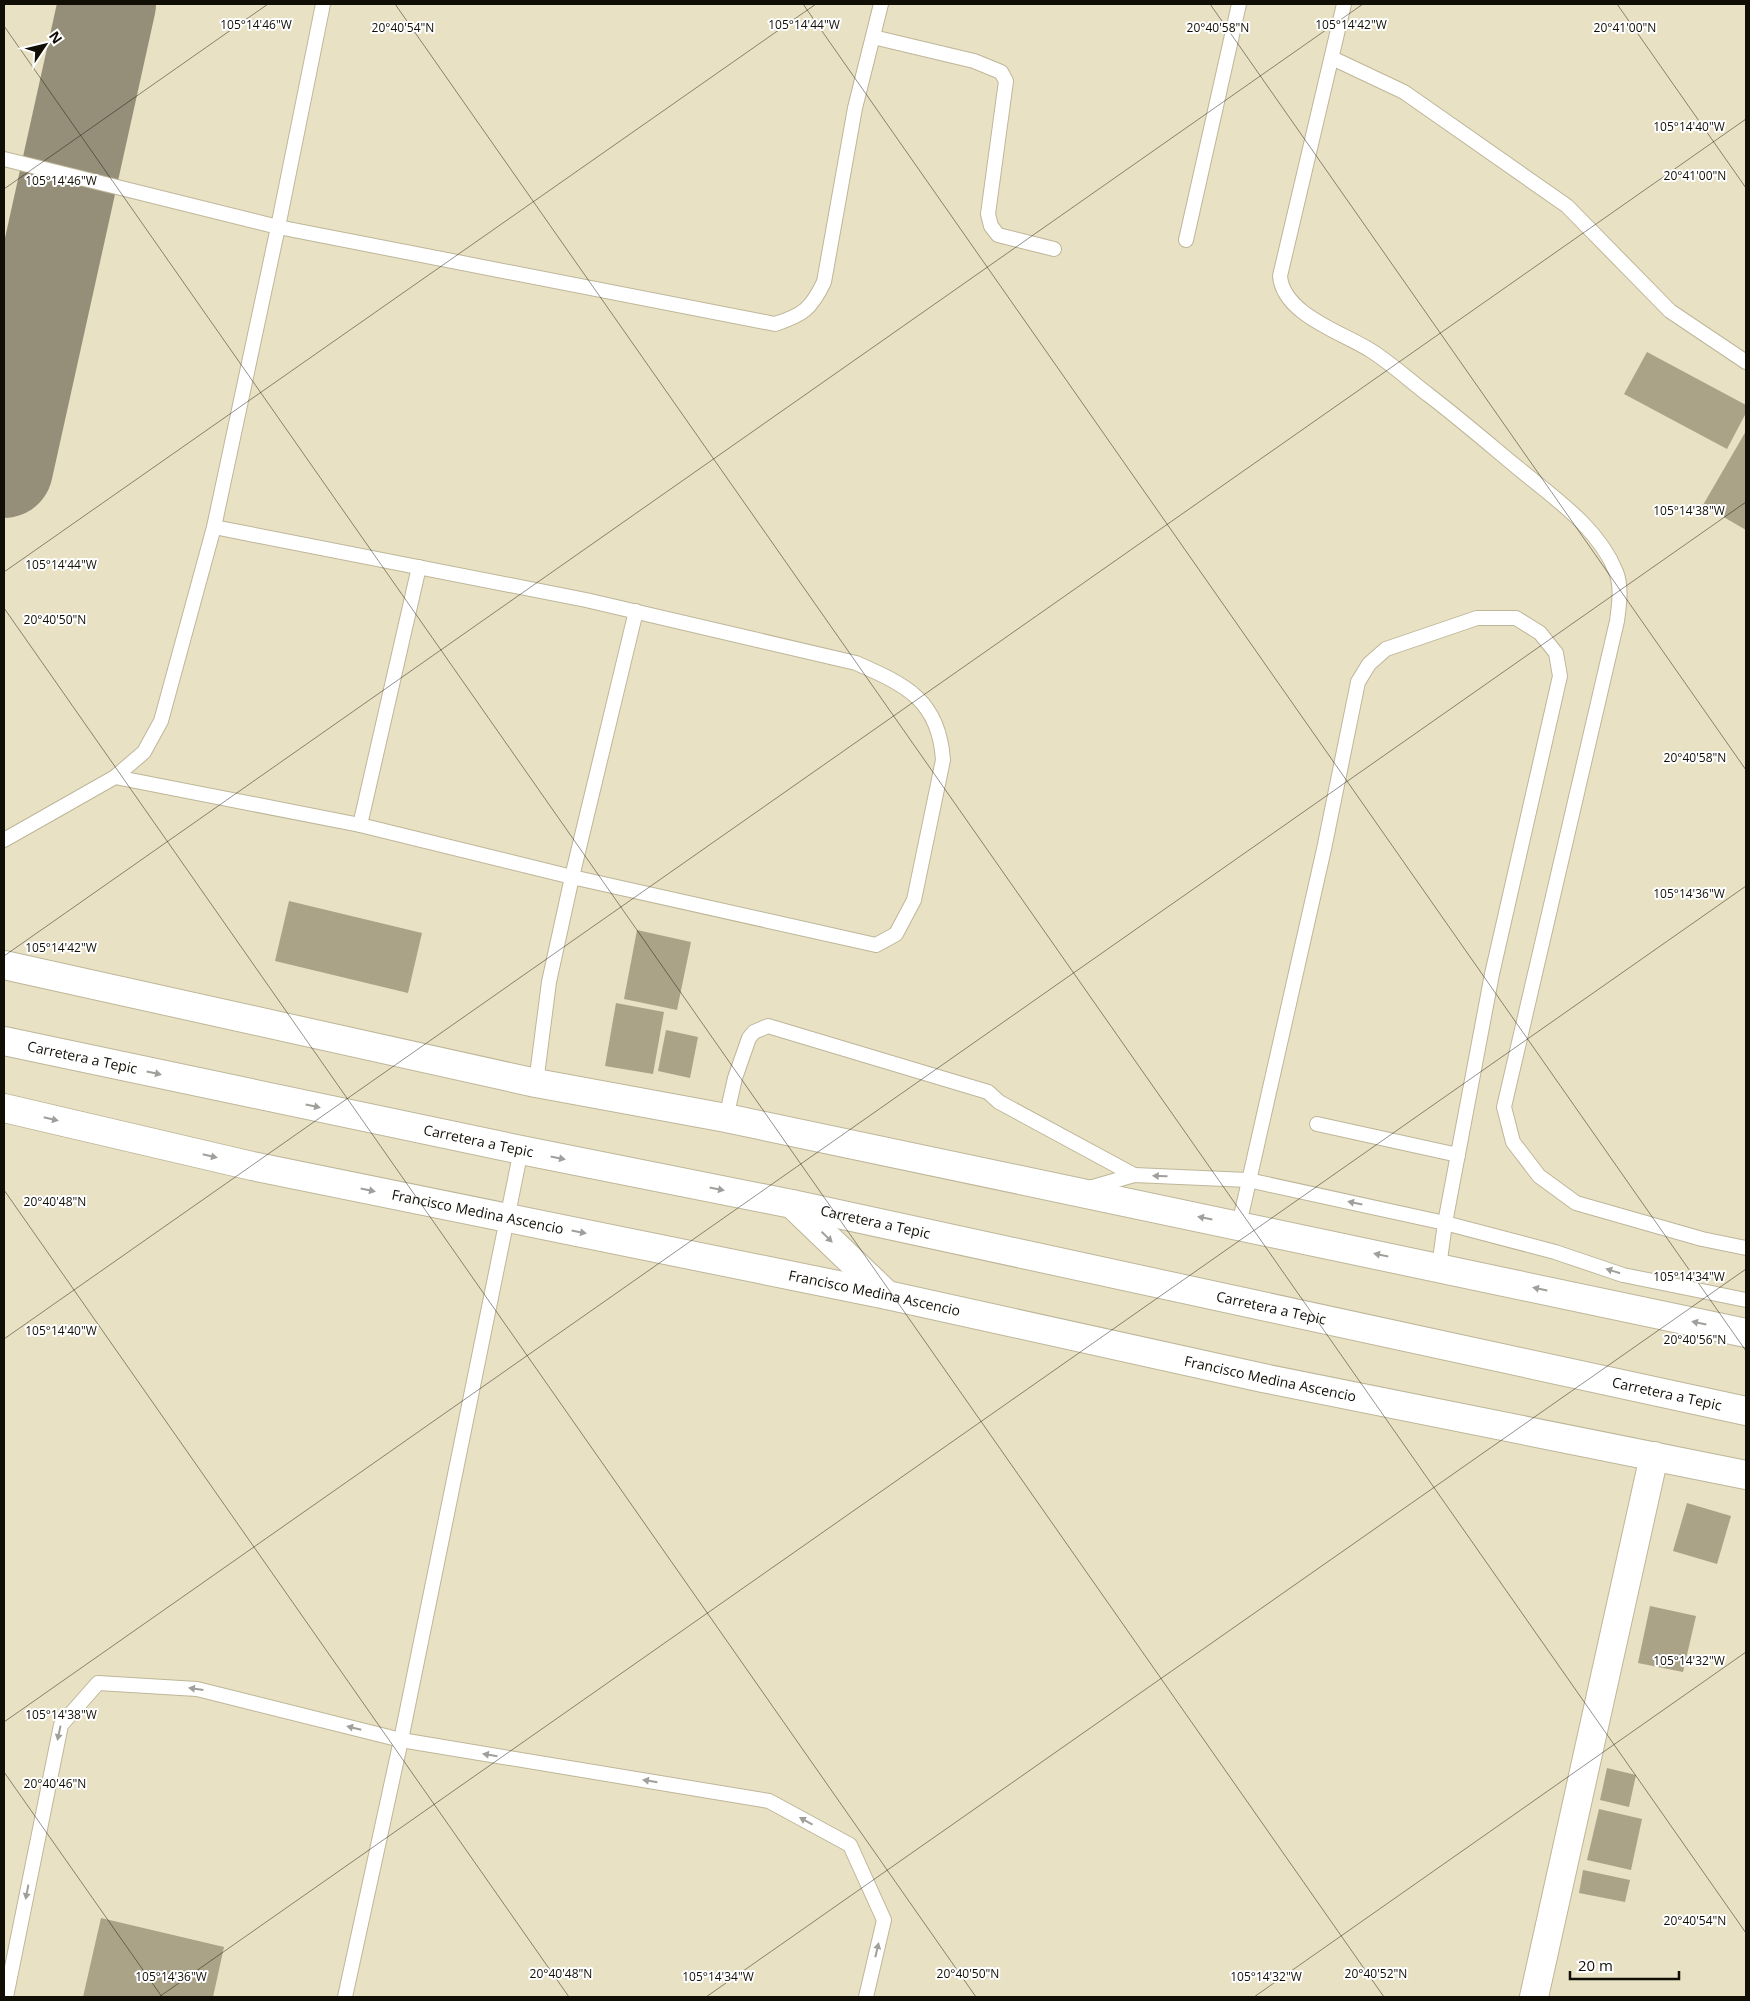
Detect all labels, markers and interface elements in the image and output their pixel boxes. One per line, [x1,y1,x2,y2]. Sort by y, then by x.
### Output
text: 105°14'46"W [220,16,292,33]
text: 105°14'44"W [768,16,840,33]
text: 105°14'42"W [1315,16,1387,33]
text: 20°40'54"N [372,19,434,36]
text: 20°40'58"N [1187,19,1249,36]
text: 20°41'00"N [1594,19,1656,36]
north arrow [20,20,70,70]
text: N [45,27,67,47]
text: 105°14'40"W [1653,118,1725,135]
text: 20°41'00"N [1664,167,1726,184]
text: 105°14'46"W [25,172,97,189]
text: 105°14'38"W [1653,502,1725,519]
text: 105°14'44"W [25,556,97,573]
text: 20°40'50"N [24,611,86,628]
text: 20°40'58"N [1664,749,1726,766]
text: 105°14'36"W [1653,885,1725,902]
text: 105°14'42"W [25,939,97,956]
street label: Carretera a Tepic [26,1036,139,1078]
one-way arrow [147,1069,162,1077]
one-way arrow [306,1103,322,1111]
one-way arrow [44,1115,59,1123]
street label: Carretera a Tepic [422,1120,536,1161]
one-way arrow [202,1152,217,1160]
one-way arrow [550,1154,566,1162]
one-way arrow [1151,1171,1167,1179]
street label: Francisco Medina Ascencio [390,1185,565,1238]
one-way arrow [710,1185,725,1193]
one-way arrow [361,1186,377,1194]
text: 20°40'48"N [24,1193,86,1210]
one-way arrow [1347,1199,1362,1207]
street label: Carretera a Tepic [819,1200,932,1243]
one-way arrow [1197,1214,1212,1222]
one-way arrow [572,1229,588,1237]
one-way arrow [821,1231,833,1243]
one-way arrow [1373,1251,1388,1259]
street label: Francisco Medina Ascencio [787,1265,962,1320]
one-way arrow [1605,1267,1620,1275]
text: 105°14'34"W [1653,1268,1725,1285]
one-way arrow [1532,1285,1547,1293]
street label: Carretera a Tepic [1215,1286,1328,1329]
one-way arrow [1691,1319,1706,1327]
text: 105°14'40"W [25,1322,97,1339]
text: 20°40'56"N [1664,1331,1726,1348]
street label: Francisco Medina Ascencio [1183,1351,1358,1405]
street label: Carretera a Tepic [1610,1372,1724,1415]
text: 105°14'32"W [1653,1652,1725,1669]
one-way arrow [188,1685,204,1693]
text: 105°14'38"W [25,1706,97,1723]
one-way arrow [346,1724,361,1732]
one-way arrow [55,1726,63,1741]
one-way arrow [482,1751,498,1759]
text: 20°40'46"N [24,1775,86,1792]
one-way arrow [642,1777,658,1785]
one-way arrow [799,1817,813,1825]
one-way arrow [23,1885,31,1900]
text: 20°40'54"N [1664,1912,1726,1929]
one-way arrow [873,1942,881,1957]
scale bar [1570,1948,1679,1980]
text: 20 m [1578,1955,1613,1975]
text: 20°40'48"N [530,1965,592,1982]
text: 20°40'50"N [937,1965,999,1982]
text: 20°40'52"N [1345,1965,1407,1982]
text: 105°14'36"W [135,1968,207,1985]
text: 105°14'34"W [682,1968,754,1985]
text: 105°14'32"W [1230,1968,1302,1985]

